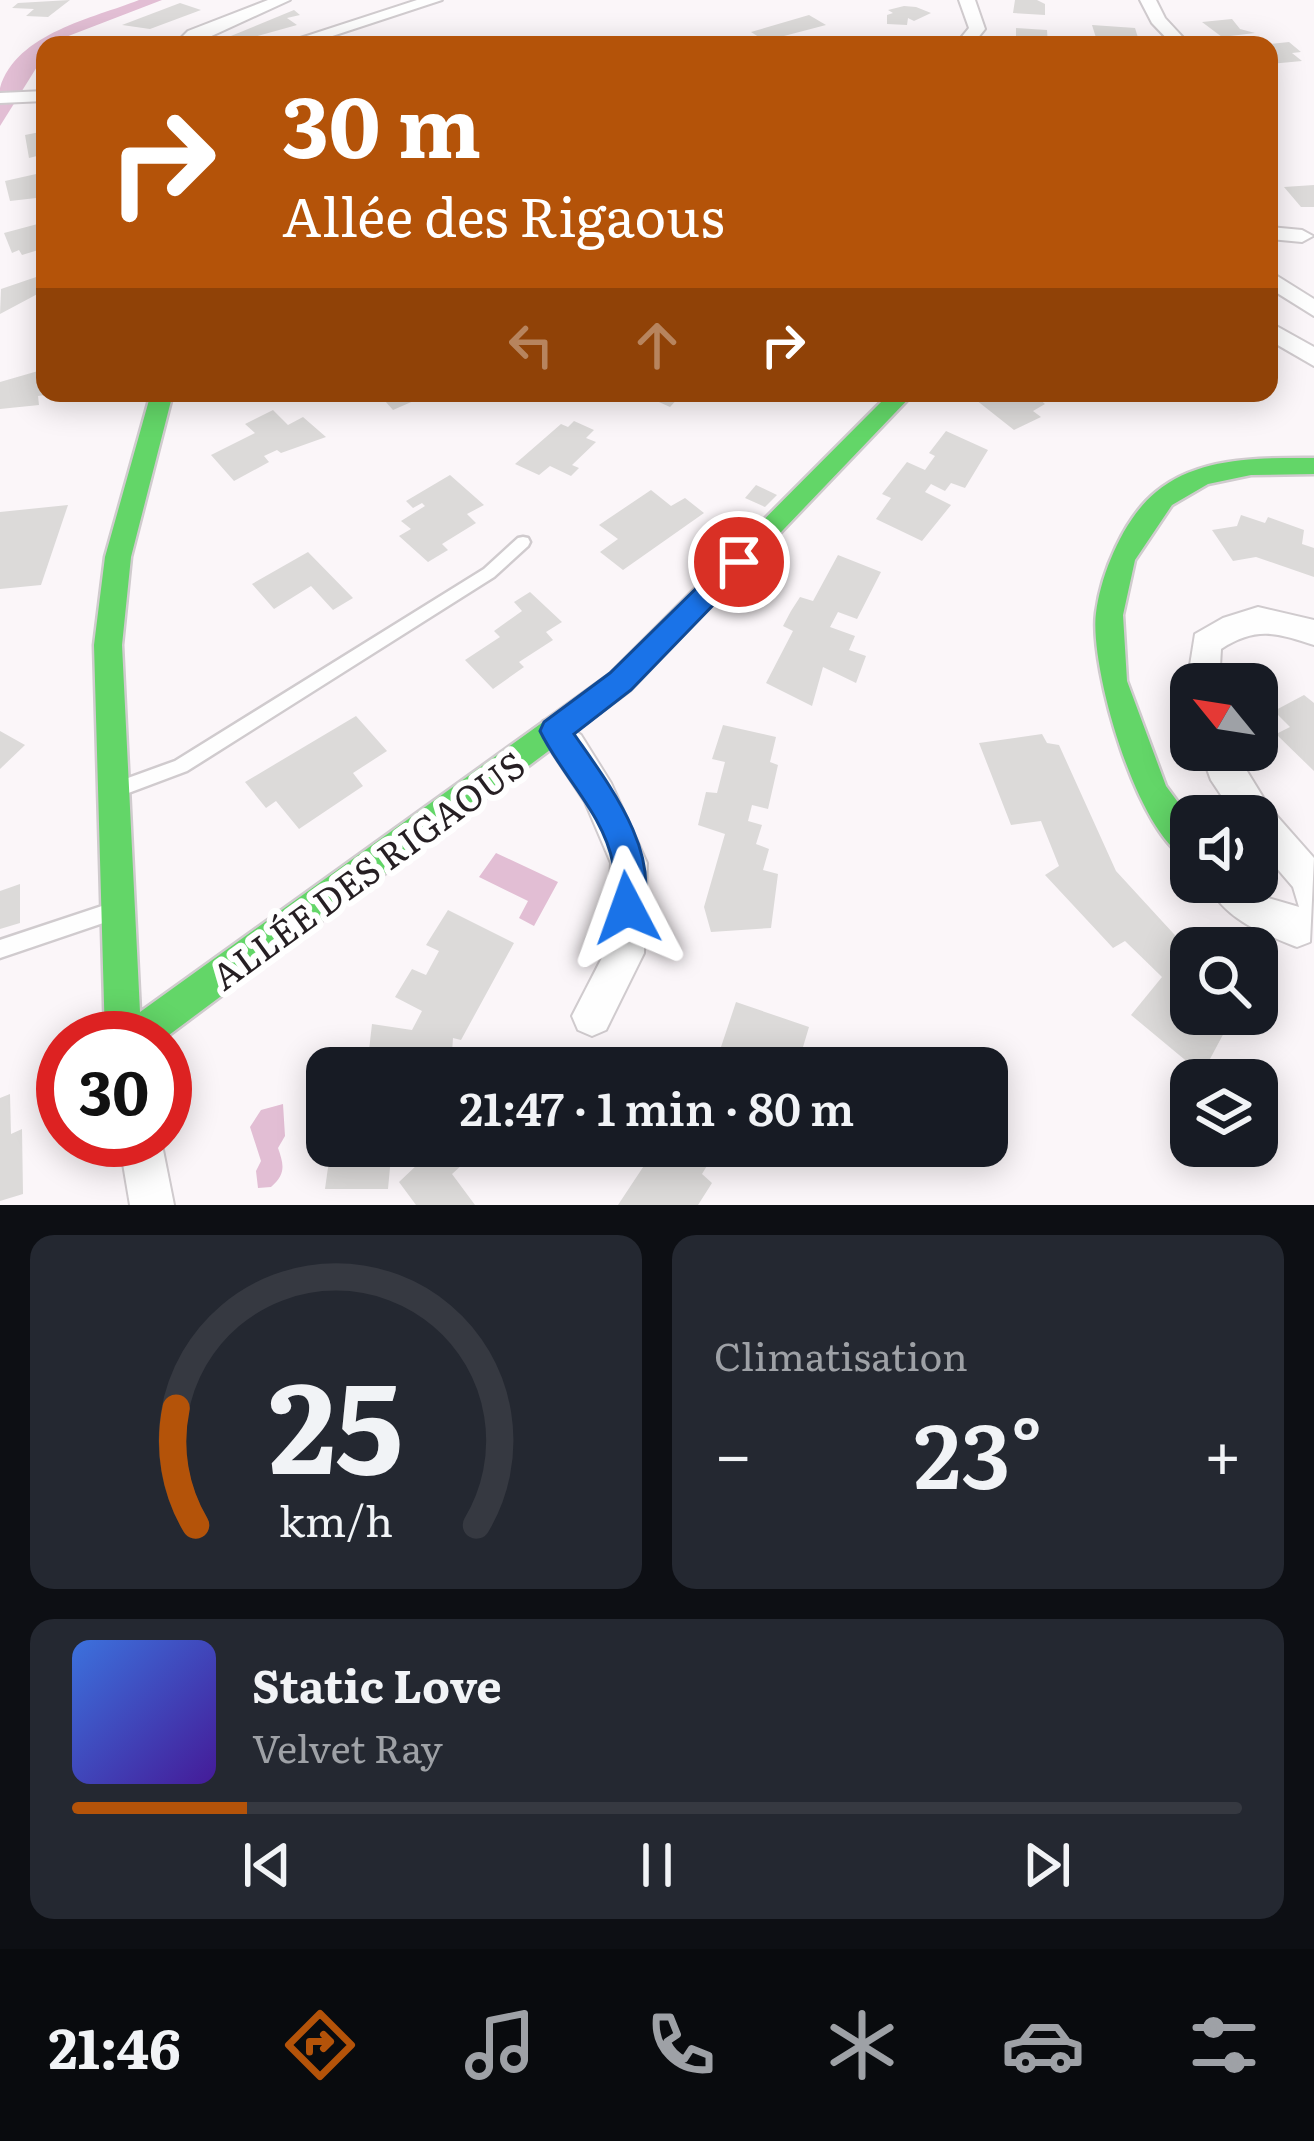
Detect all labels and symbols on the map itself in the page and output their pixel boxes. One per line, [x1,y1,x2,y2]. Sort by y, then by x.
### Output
pin [688,511,790,613]
north arrow [1170,663,1278,771]
street label: ALLÉE DES RIGAOUS [199,737,535,1001]
position arrow [564,845,690,971]
speed limit sign: 30 [36,1011,192,1167]

